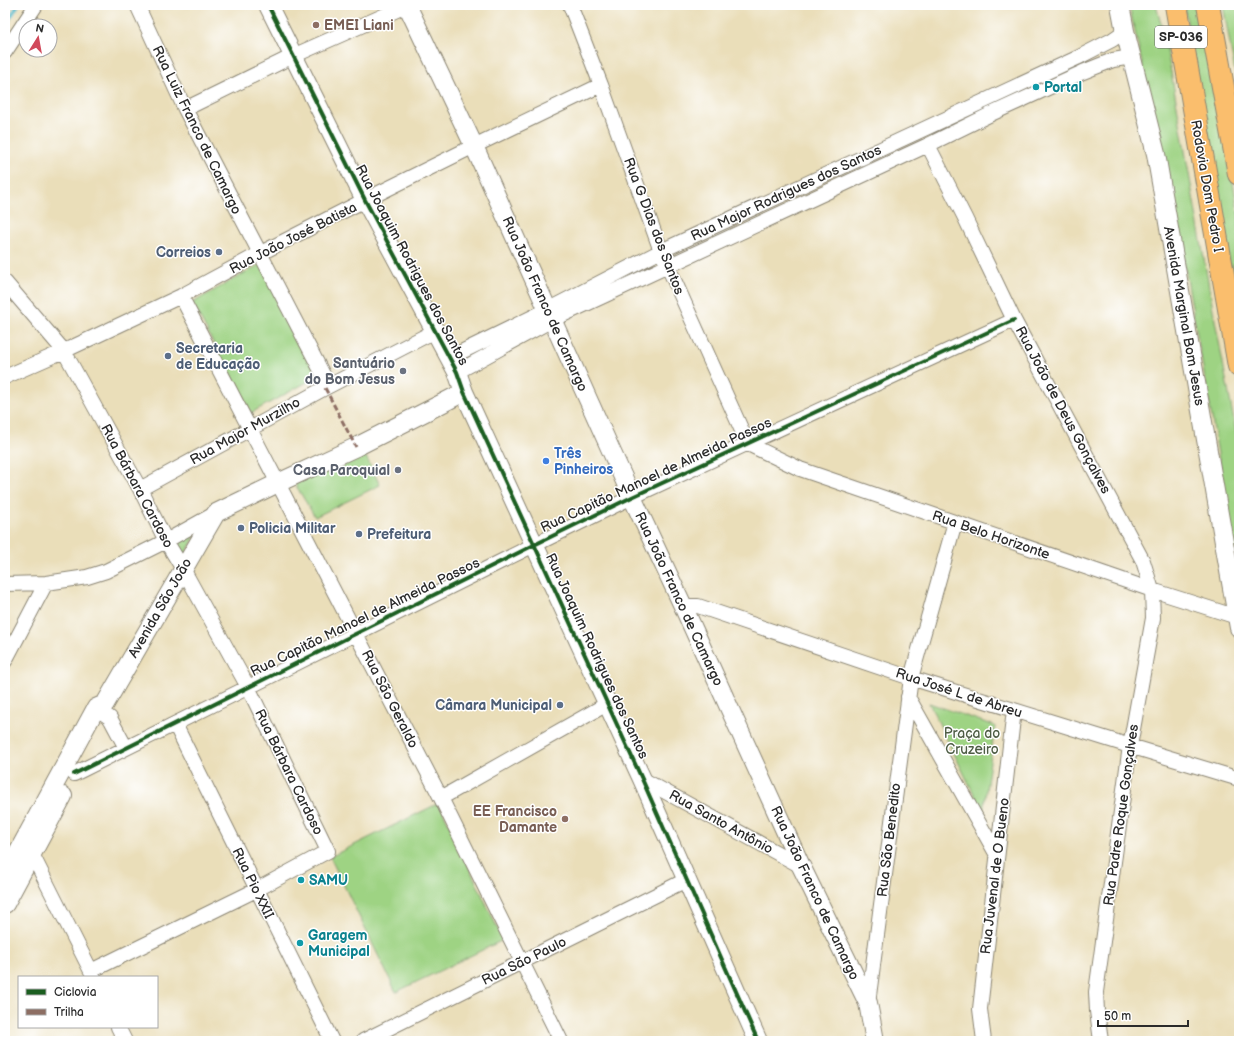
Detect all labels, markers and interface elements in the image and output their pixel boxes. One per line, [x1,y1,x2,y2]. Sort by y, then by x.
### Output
place label: EMEI Liani [324,17,394,34]
north arrow [18,18,58,58]
marker: EMEI Liani [311,20,321,30]
text: N [35,22,45,36]
road number: SP-036 [1155,26,1207,48]
street label: Rua Luiz Franco de Camargo [149,43,245,217]
place label: Portal [1044,79,1082,96]
marker: Portal [1031,82,1041,92]
street label: Rodovia Dom Pedro I [1187,118,1227,254]
street label: Rua Major Rodrigues dos Santos [688,141,884,245]
street label: Rua G Dias dos Santos [620,155,688,297]
street label: Rua Joaquim Rodrigues dos Santos [352,162,472,368]
street label: Rua João José Batista [226,198,360,277]
street label: Rua João Franco de Camargo [499,214,591,394]
street label: Avenida Marginal Bom Jesus [1160,225,1208,407]
place label: Correios [156,244,211,261]
marker: Correios [214,247,224,257]
street label: Rua João de Deus Gonçalves [1012,323,1114,497]
place label: Secretaria de Educação [176,340,260,373]
marker: Secretaria de Educação [163,351,173,361]
place label: Santuário do Bom Jesus [305,355,395,388]
marker: Santuário do Bom Jesus [398,366,408,376]
street label: Rua Major Murzilho [187,394,303,468]
street label: Rua Capitão Manoel de Almeida Passos [538,414,774,536]
street label: Rua Bárbara Cardoso [97,421,177,551]
place label: Três Pinheiros [554,445,613,478]
marker: Três Pinheiros [541,456,551,466]
place label: Casa Paroquial [293,462,390,479]
marker: Casa Paroquial [393,465,403,475]
street label: Rua Belo Horizonte [930,507,1052,563]
street label: Rua João Franco de Camargo [631,509,727,689]
place label: Policia Militar [249,520,336,537]
marker: Policia Militar [236,523,246,533]
place label: Prefeitura [367,526,431,543]
marker: Prefeitura [354,529,364,539]
street label: Rua Joaquim Rodrigues dos Santos [542,551,652,762]
street label: Rua Capitão Manoel de Almeida Passos [248,554,482,680]
street label: Avenida São João [125,555,195,661]
street label: Rua São Geraldo [358,647,422,751]
street label: Rua José L de Abreu [894,665,1024,721]
place label: Câmara Municipal [435,697,552,714]
marker: Câmara Municipal [555,700,565,710]
street label: Rua Bárbara Cardoso [251,706,327,838]
street label: Rua Padre Roque Gonçalves [1100,723,1142,907]
park label: Praça do Cruzeiro [944,725,1000,758]
street label: Rua São Benedito [874,782,904,898]
street label: Rua Santo Antônio [666,786,776,858]
street label: Rua Juvenal de O Bueno [977,797,1013,955]
place label: EE Francisco Damante [473,803,557,836]
street label: Rua João Franco de Camargo [767,803,863,983]
marker: EE Francisco Damante [560,814,570,824]
street label: Rua Pio XXII [228,845,278,921]
place label: SAMU [309,872,348,889]
marker: SAMU [296,875,306,885]
place label: Garagem Municipal [308,927,370,960]
street label: Rua São Paulo [479,933,569,989]
marker: Garagem Municipal [295,938,305,948]
legend [18,976,158,1028]
text: Ciclovia [54,985,97,1000]
scale bar [1098,1002,1188,1028]
text: Trilha [54,1005,84,1020]
text: 50 m [1104,1009,1131,1024]

